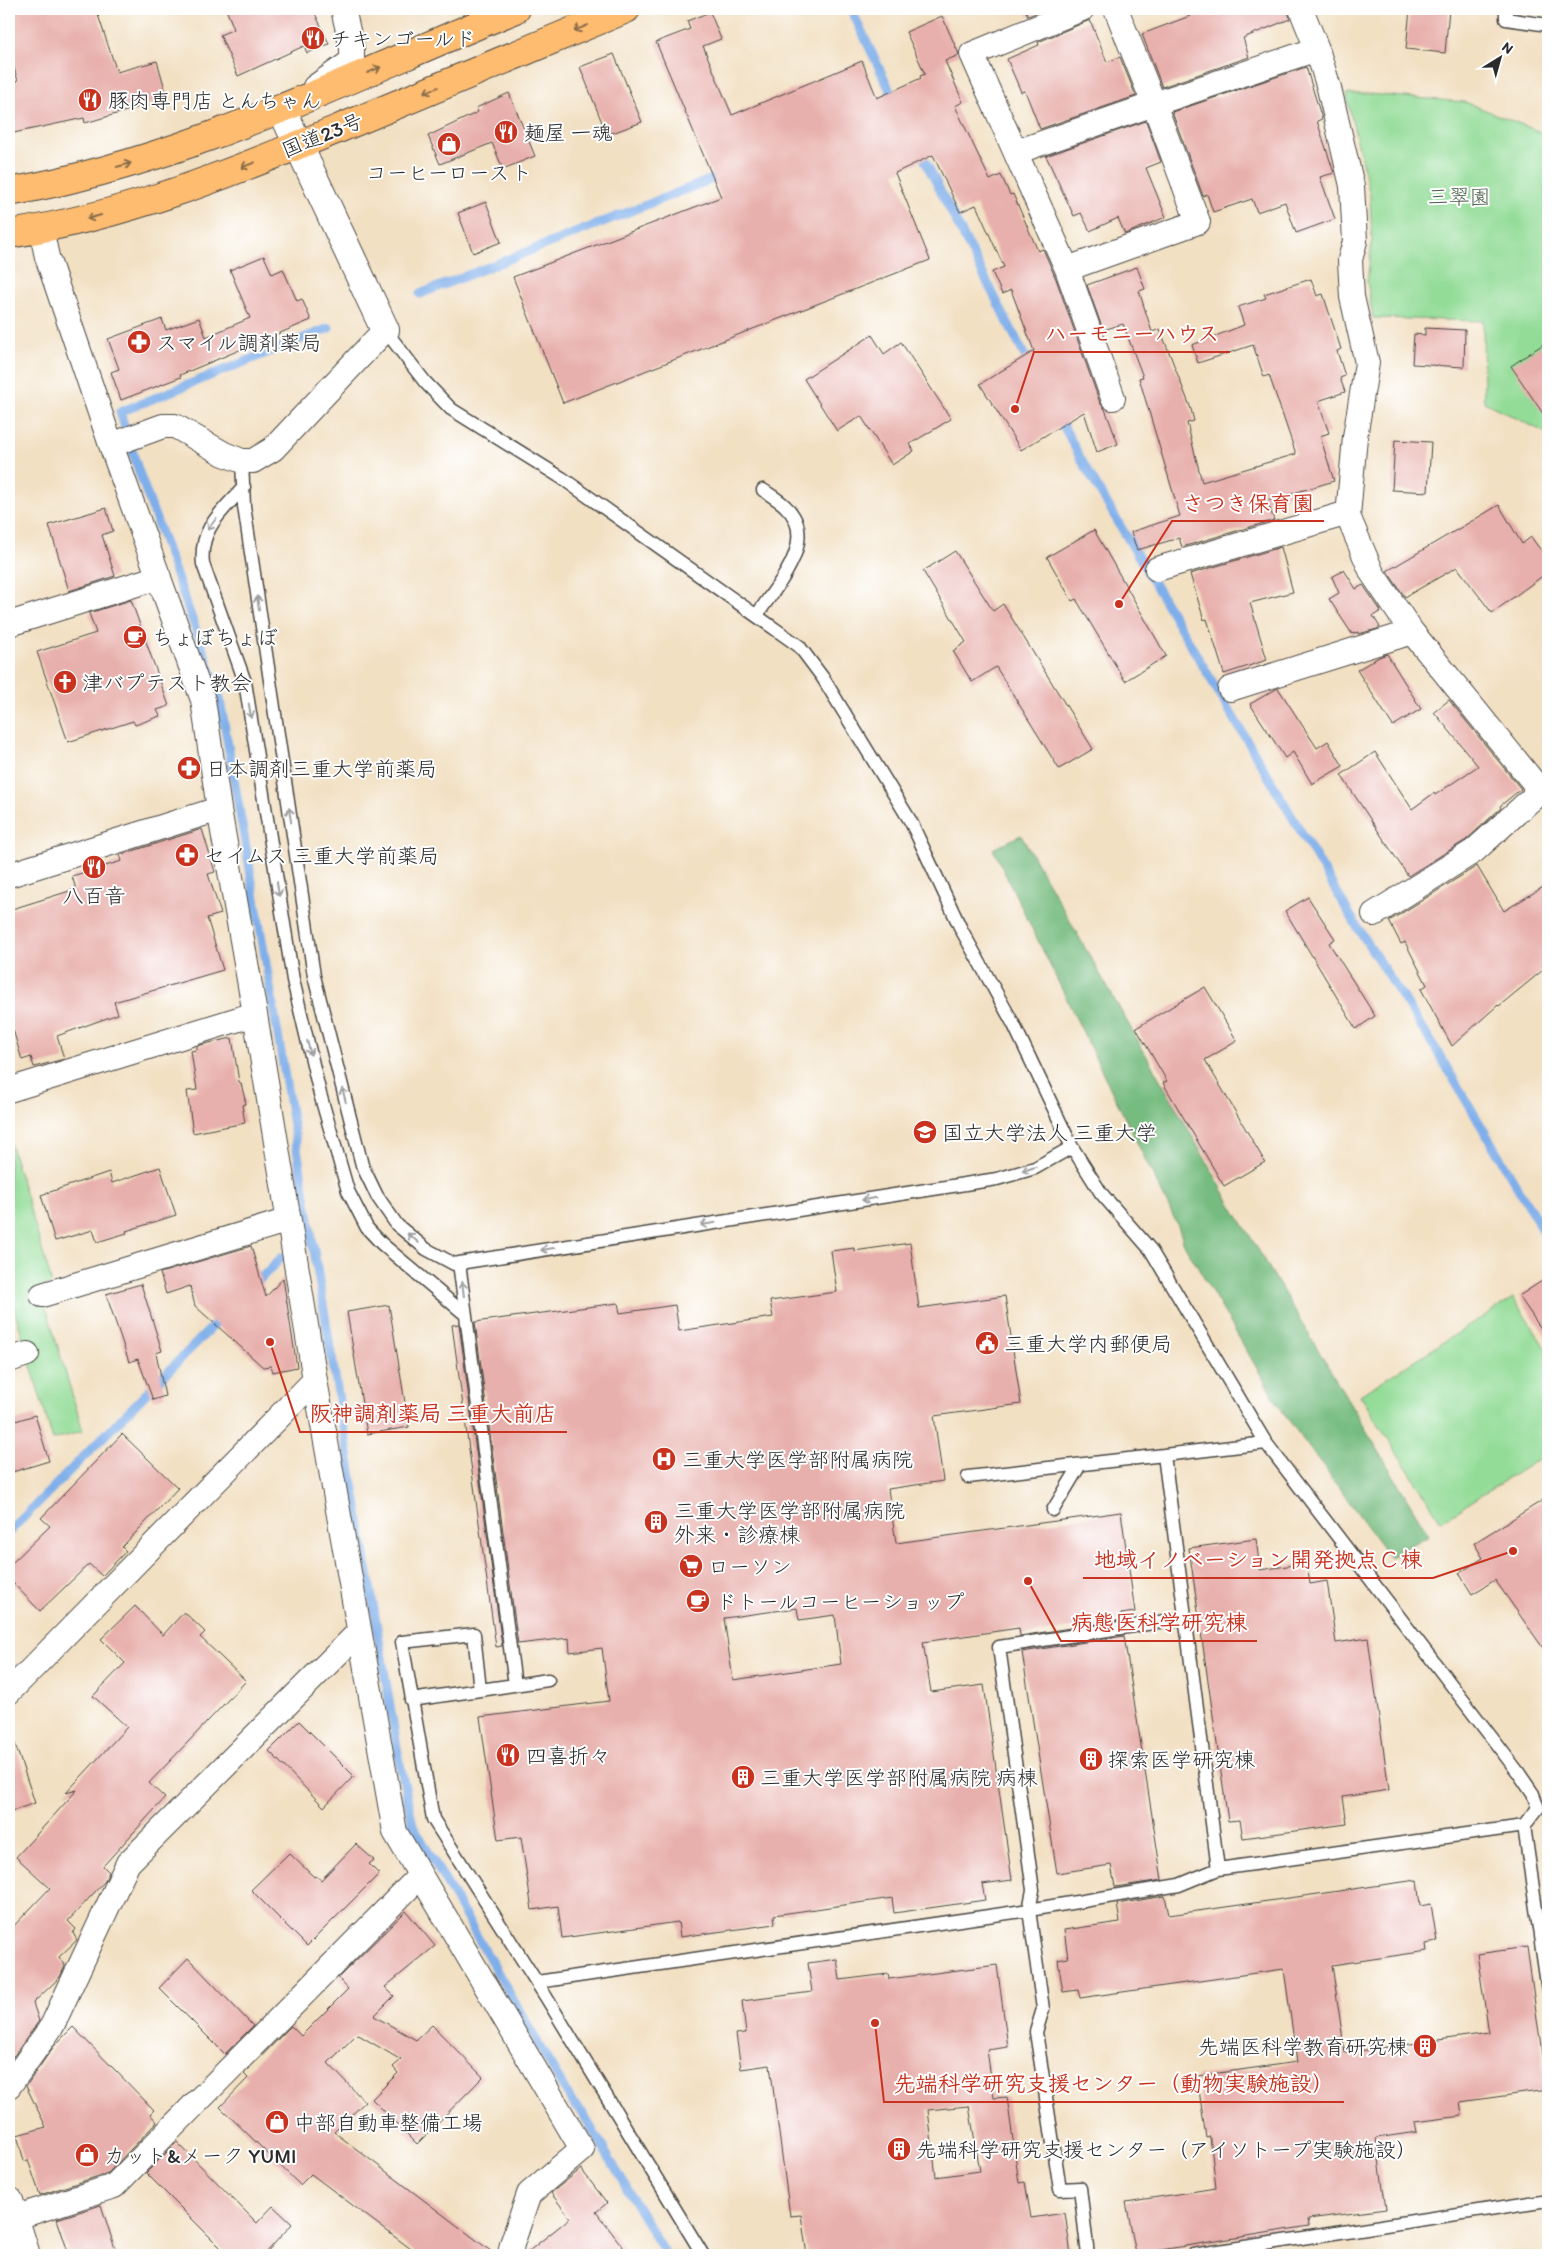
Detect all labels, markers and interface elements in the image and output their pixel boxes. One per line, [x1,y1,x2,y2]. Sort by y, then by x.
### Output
one-way arrow [574,23,589,33]
restaurant icon: チキンゴールド [300,25,326,51]
place label: チキンゴールド [330,26,476,51]
north arrow [1474,32,1524,82]
text: N [1499,38,1516,58]
one-way arrow [366,64,381,74]
one-way arrow [424,86,439,95]
restaurant icon: 豚肉専門店 とんちゃん [77,87,103,113]
place label: 豚肉専門店 とんちゃん [108,88,321,113]
street label: 国道23号 [278,107,366,163]
restaurant icon: 麺屋 一魂 [493,119,519,145]
place label: 麺屋 一魂 [524,120,613,145]
shop icon: コーヒーロースト [436,131,462,157]
one-way arrow [116,160,132,170]
place label: コーヒーロースト [366,160,532,185]
one-way arrow [241,161,256,170]
park label: 三翠園 [1428,184,1491,209]
one-way arrow [87,213,103,223]
callout: ハーモニーハウス [1034,315,1230,352]
text: ハーモニーハウス [1045,320,1219,347]
pharmacy icon: スマイル調剤薬局 [126,329,152,355]
place label: スマイル調剤薬局 [156,330,321,355]
callout: さつき保育園 [1172,484,1324,521]
text: さつき保育園 [1182,490,1314,517]
one-way arrow [207,517,217,531]
one-way arrow [253,595,263,611]
cafe icon: ちょぼちょぼ [122,624,148,650]
place label: ちょぼちょぼ [152,625,278,650]
church icon: 津バプテスト教会 [52,669,78,695]
place label: 津バプテスト教会 [82,670,252,695]
one-way arrow [245,703,255,719]
pharmacy icon: 日本調剤三重大学前薬局 [176,755,202,781]
place label: 日本調剤三重大学前薬局 [206,756,437,781]
one-way arrow [284,808,294,824]
pharmacy icon: セイムス 三重大学前薬局 [174,842,200,868]
place label: セイムス 三重大学前薬局 [204,843,439,868]
restaurant icon: 八百音 [81,854,107,880]
one-way arrow [274,880,284,896]
place label: 八百音 [63,883,126,908]
one-way arrow [305,1040,314,1056]
one-way arrow [339,1087,348,1103]
school or university icon: 国立大学法人 三重大学 [912,1119,938,1145]
place label: 国立大学法人 三重大学 [942,1120,1157,1145]
one-way arrow [1021,1165,1037,1175]
one-way arrow [861,1194,877,1204]
one-way arrow [701,1220,717,1230]
one-way arrow [406,1232,419,1243]
one-way arrow [540,1245,556,1255]
one-way arrow [458,1281,468,1297]
public building icon: 三重大学内郵便局 [974,1330,1000,1356]
place label: 三重大学内郵便局 [1004,1331,1172,1356]
callout: 阪神調剤薬局 三重大前店 [300,1395,567,1432]
text: 阪神調剤薬局 三重大前店 [310,1400,556,1427]
hospital icon: 三重大学医学部附属病院 [651,1446,677,1472]
place label: 三重大学医学部附属病院 [682,1447,913,1472]
place label: 三重大学医学部附属病院 外来・診療棟 [674,1498,905,1547]
building icon: 三重大学医学部附属病院 外来・診療棟 [643,1509,669,1535]
callout: 地域イノベーション開発拠点Ｃ棟 [1083,1541,1433,1578]
text: 地域イノベーション開発拠点Ｃ棟 [1094,1546,1422,1573]
supermarket icon: ローソン [678,1553,704,1579]
place label: ローソン [708,1554,792,1579]
cafe icon: ドトールコーヒーショップ [685,1588,711,1614]
place label: ドトールコーヒーショップ [716,1589,965,1614]
callout: 病態医科学研究棟 [1061,1604,1257,1641]
text: 病態医科学研究棟 [1071,1609,1247,1636]
restaurant icon: 四喜折々 [495,1742,521,1768]
place label: 四喜折々 [526,1743,610,1768]
building icon: 探索医学研究棟 [1078,1746,1104,1772]
place label: 探索医学研究棟 [1108,1747,1255,1772]
building icon: 三重大学医学部附属病院 病棟 [730,1764,756,1790]
place label: 三重大学医学部附属病院 病棟 [760,1765,1038,1790]
building icon: 先端医科学教育研究棟 [1412,2033,1438,2059]
place label: 先端医科学教育研究棟 [1198,2034,1408,2059]
callout: 先端科学研究支援センター（動物実験施設） [884,2065,1344,2102]
text: 先端科学研究支援センター（動物実験施設） [894,2070,1334,2097]
shop icon: 中部自動車整備工場 [264,2109,290,2135]
place label: 中部自動車整備工場 [294,2110,483,2135]
building icon: 先端科学研究支援センター（アイソトープ実験施設） [886,2136,912,2162]
place label: 先端科学研究支援センター（アイソトープ実験施設） [916,2137,1417,2162]
shop icon: カット&メーク YUMI [74,2142,100,2168]
place label: カット&メーク YUMI [104,2143,297,2168]

